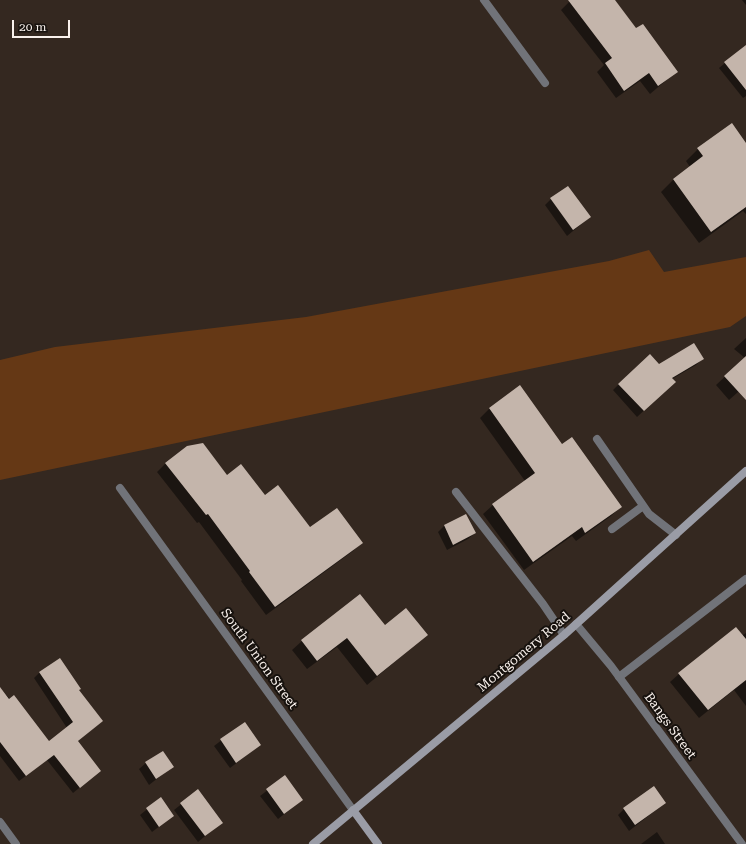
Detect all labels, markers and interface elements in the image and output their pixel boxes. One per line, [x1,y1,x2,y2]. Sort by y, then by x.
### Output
scale bar [14,12,72,38]
text: 20 m [19,20,46,34]
street label: South Union Street [217,606,301,712]
street label: Montgomery Road [475,609,573,695]
street label: Bangs Street [641,690,699,762]

